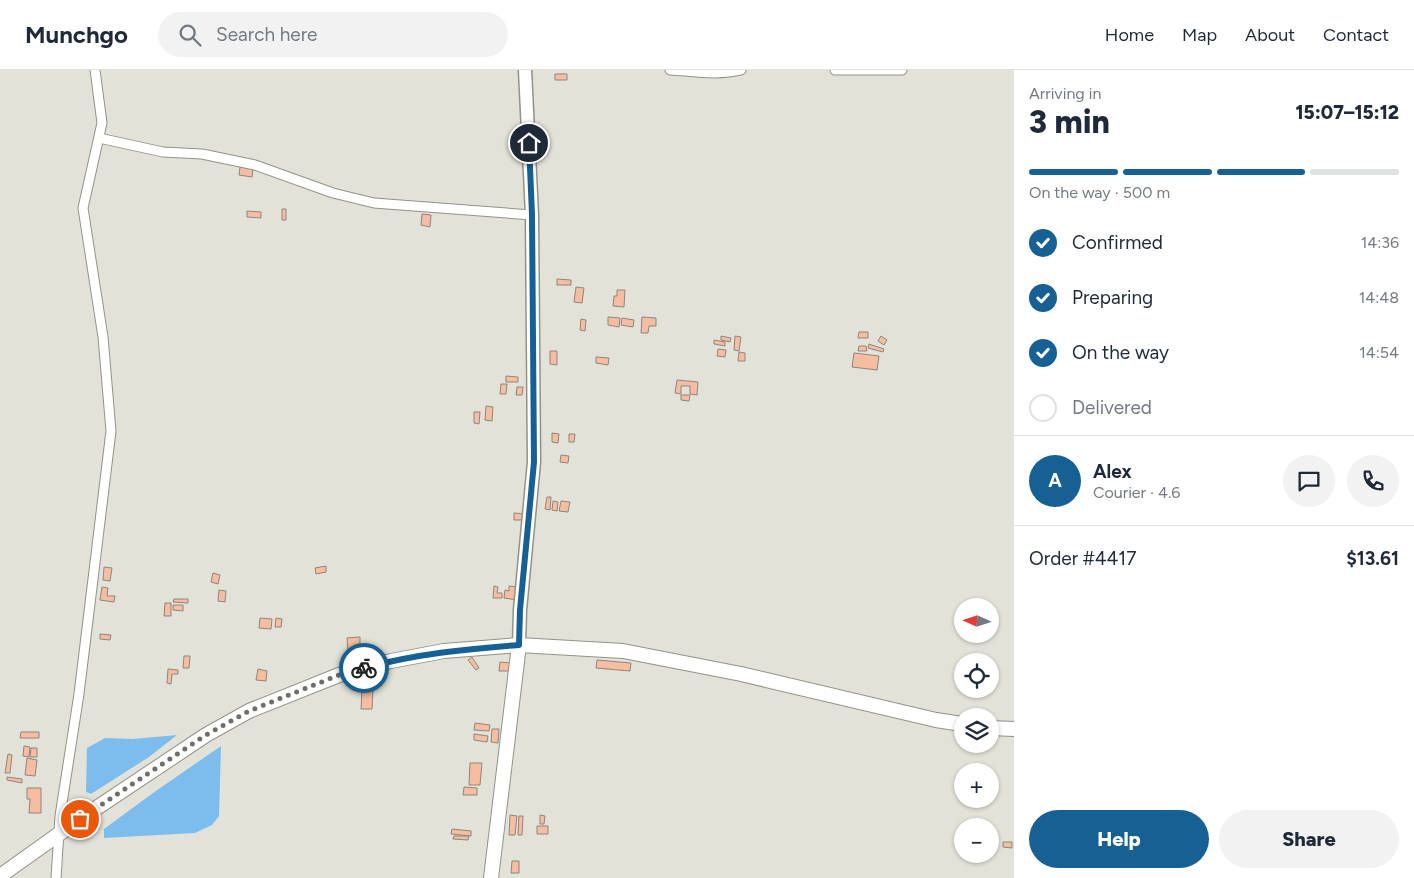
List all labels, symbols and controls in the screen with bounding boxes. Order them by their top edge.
search box [158,12,508,57]
text: Munchgo [25,20,128,49]
icon: search [176,21,204,49]
text: Search here [216,23,317,46]
text: Home [1105,24,1154,46]
text: Map [1182,24,1217,46]
text: About [1245,24,1295,46]
text: Contact [1323,24,1389,46]
text: Arriving in [1029,84,1101,103]
text: 15:07–15:12 [1295,101,1399,124]
text: 3 min [1029,103,1110,141]
pin [508,122,550,164]
icon: home [515,129,543,157]
text: On the way · 500 m [1029,183,1170,202]
icon: check [1029,229,1057,257]
text: Confirmed [1072,231,1163,254]
text: 14:36 [1361,233,1399,252]
icon: check [1029,284,1057,312]
text: Preparing [1072,286,1153,309]
text: 14:48 [1359,288,1399,307]
icon: check [1029,339,1057,367]
text: On the way [1072,341,1169,364]
text: 14:54 [1359,343,1399,362]
text: Delivered [1072,396,1152,419]
button: chat [1283,455,1335,507]
button: phone [1347,455,1399,507]
text: Alex [1093,460,1132,483]
text: A [1048,469,1062,492]
text: Courier · 4.6 [1093,483,1180,502]
text: Order #4417 [1029,547,1136,570]
text: $13.61 [1346,547,1399,570]
north arrow [954,598,999,642]
map controls [954,598,999,863]
courier [339,643,389,693]
button: locate [954,653,999,698]
icon: bike [350,654,378,682]
button: layers [954,708,999,753]
button: + [954,763,999,808]
pin [59,798,101,840]
icon: bag [66,805,94,833]
button: Help [1029,810,1209,868]
button: Share [1219,810,1399,868]
button: − [954,818,999,863]

